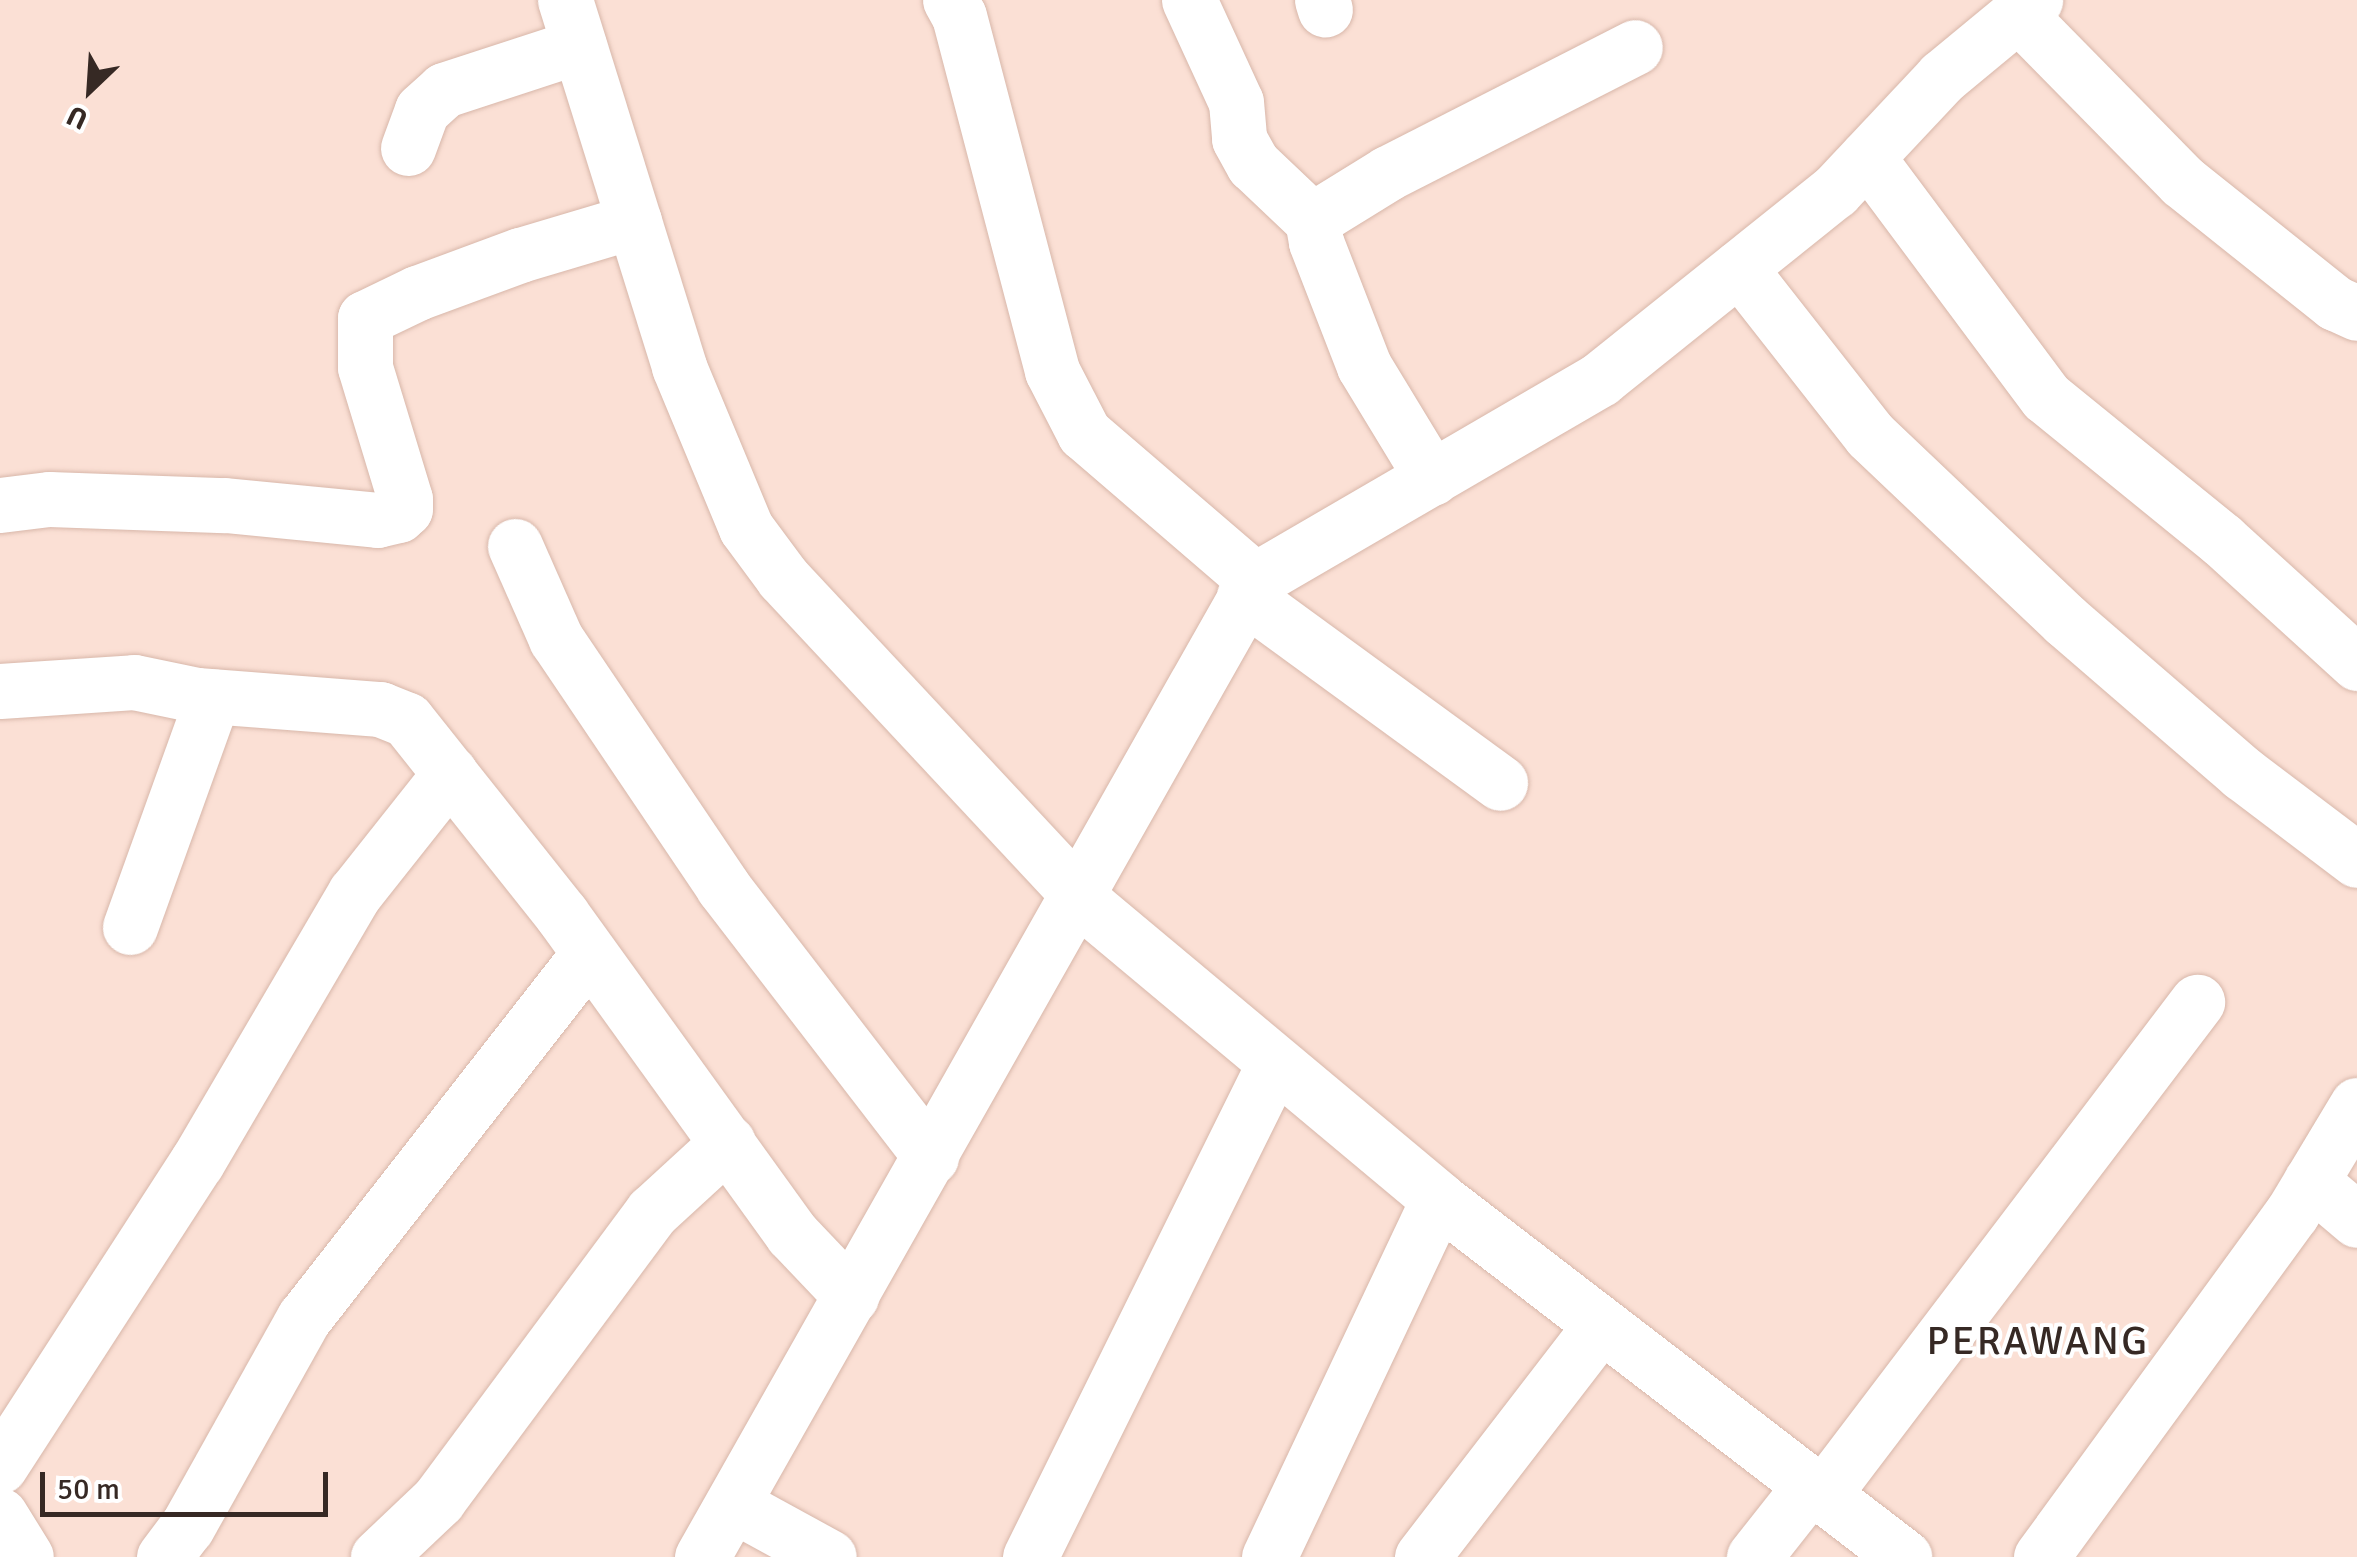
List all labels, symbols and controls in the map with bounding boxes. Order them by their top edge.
north arrow [40,40,140,140]
text: U [62,98,93,137]
district label: PERAWANG [1926,1317,2150,1365]
scale bar [45,1452,332,1514]
text: 50 m [57,1471,120,1508]

